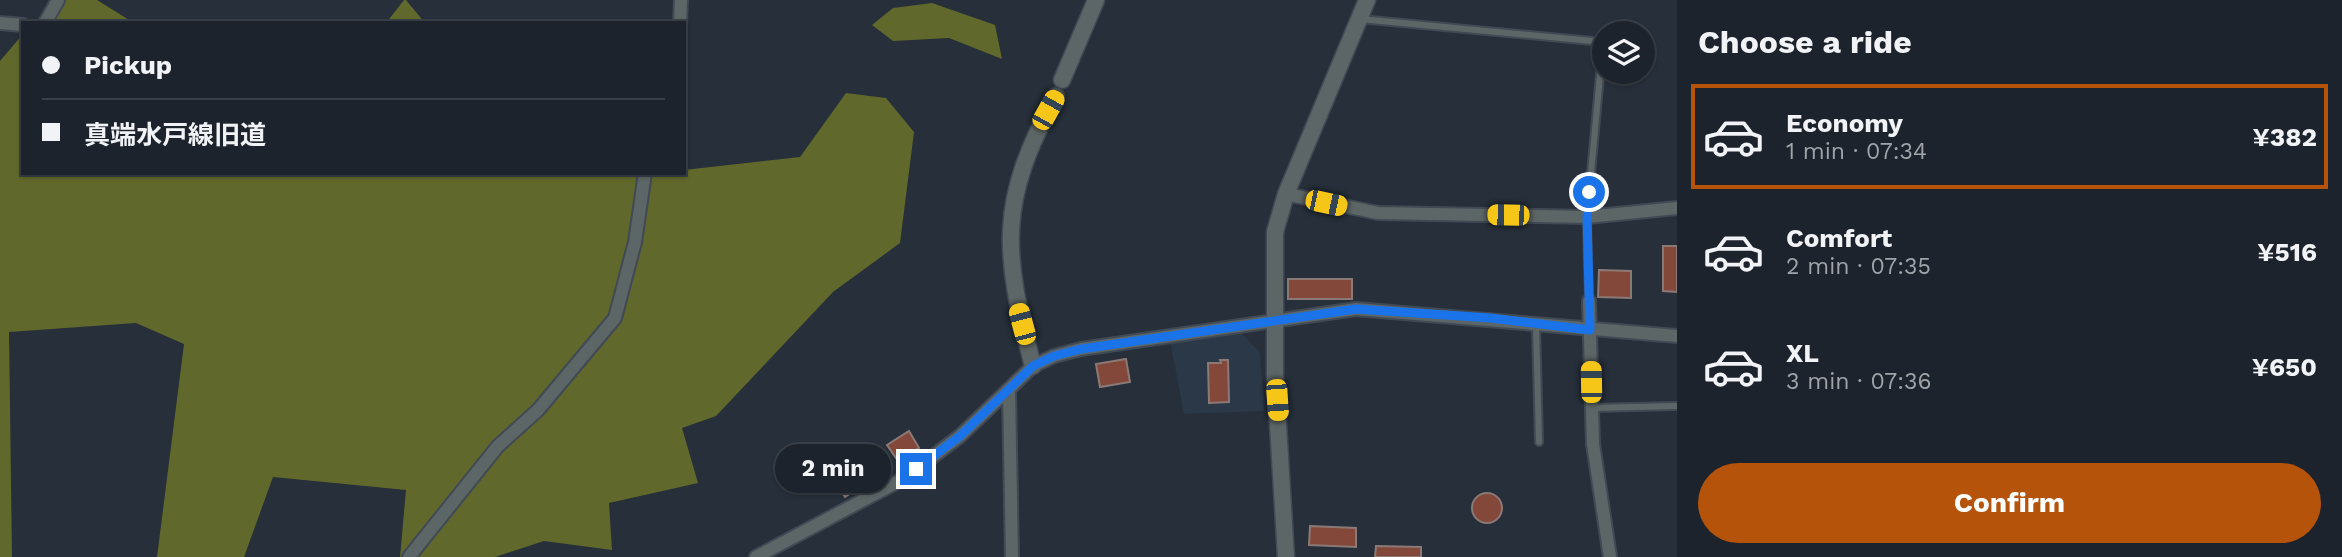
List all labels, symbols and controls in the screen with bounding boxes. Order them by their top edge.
map controls [1592,21,1655,84]
button: layers [1592,21,1655,84]
text: Choose a ride [1698,23,1912,61]
text: Pickup [84,50,172,80]
car [1029,87,1068,133]
icon: car [1702,105,1765,168]
text: Economy [1786,108,1903,138]
text: 真端水戸線旧道 [84,120,266,150]
text: ¥382 [2252,122,2317,152]
text: 1 min · 07:34 [1786,138,1927,165]
route start [1573,176,1605,208]
car [1304,188,1349,218]
car [1487,204,1530,226]
icon: car [1702,220,1765,283]
text: Comfort [1786,223,1892,253]
text: ¥516 [2257,237,2317,267]
text: 2 min · 07:35 [1786,253,1931,280]
car [1007,301,1038,347]
icon: car [1702,335,1765,398]
text: XL [1786,338,1819,368]
text: ¥650 [2252,352,2317,382]
car [1581,361,1602,403]
text: 3 min · 07:36 [1786,368,1931,395]
car [1266,378,1289,422]
callout: 2 min [776,444,892,494]
route end [900,453,932,485]
text: 2 min [802,455,864,482]
button: Confirm [1698,463,2321,543]

